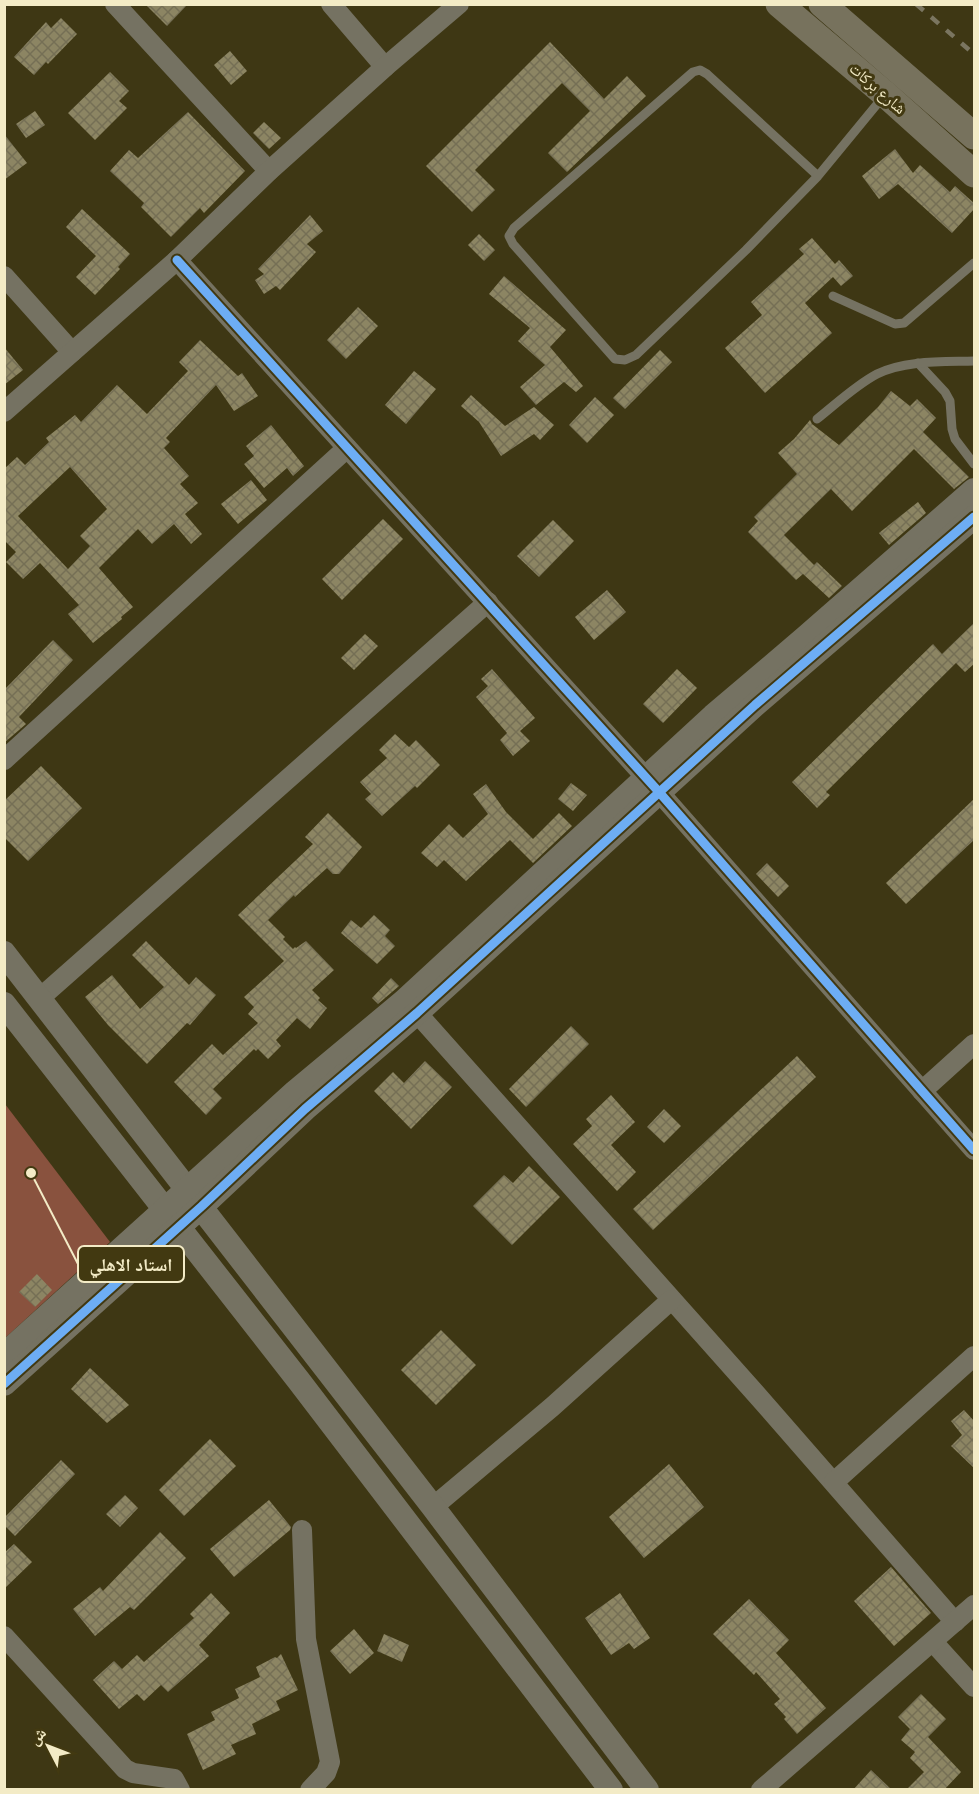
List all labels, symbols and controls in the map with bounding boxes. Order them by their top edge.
street label: شارع بركات [845,58,910,119]
callout: استاد الاهلي [78,1246,184,1282]
text: استاد الاهلي [90,1253,172,1279]
north arrow [18,1716,78,1776]
text: ش [24,1723,50,1749]

